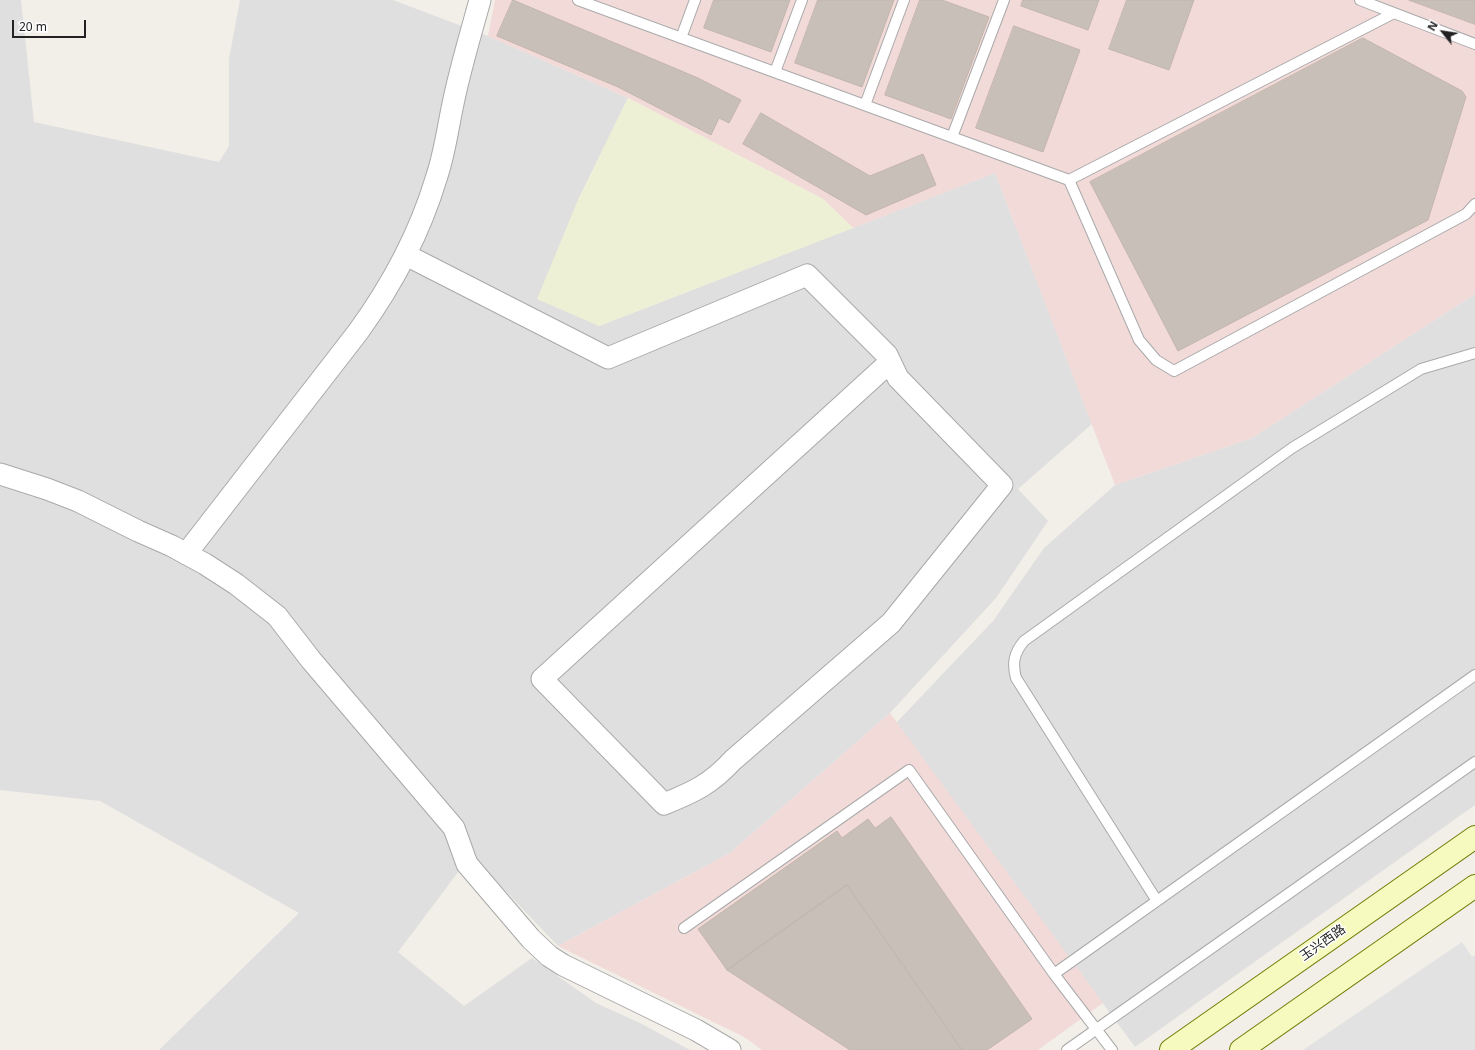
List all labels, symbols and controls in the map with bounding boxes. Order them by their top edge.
scale bar [14,12,88,38]
north arrow [1423,12,1463,52]
text: 20 m [19,18,47,35]
text: N [1423,18,1441,33]
street label: 玉兴西路 [1297,922,1349,964]

